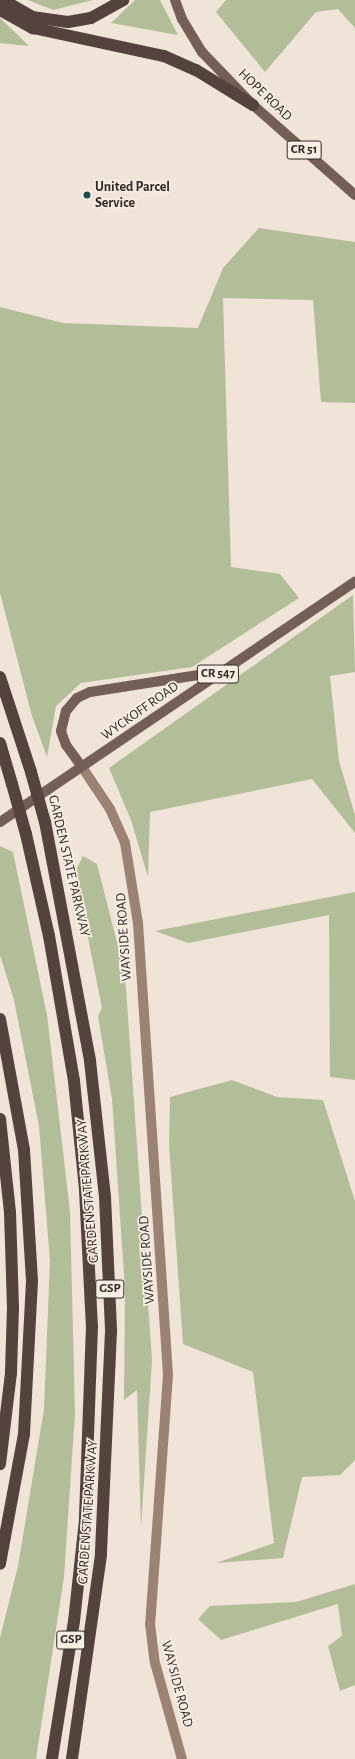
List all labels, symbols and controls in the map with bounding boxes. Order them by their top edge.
street label: HOPE ROAD [235,65,295,125]
road number: CR 51 [286,139,322,161]
place label: United Parcel Service [95,179,170,212]
marker: United Parcel Service [82,190,92,200]
road number: CR 547 [196,663,240,685]
street label: WYCKOFF ROAD [98,678,182,744]
street label: GARDEN STATE PARKWAY [45,794,93,938]
street label: WAYSIDE ROAD [113,892,135,982]
street label: GARDEN STATE PARKWAY [73,1118,103,1264]
street label: WAYSIDE ROAD [136,1215,158,1305]
road number: GSP [95,1278,125,1300]
street label: GARDEN STATE PARKWAY [75,1439,101,1585]
road number: GSP [56,1629,86,1651]
street label: WAYSIDE ROAD [157,1639,197,1729]

